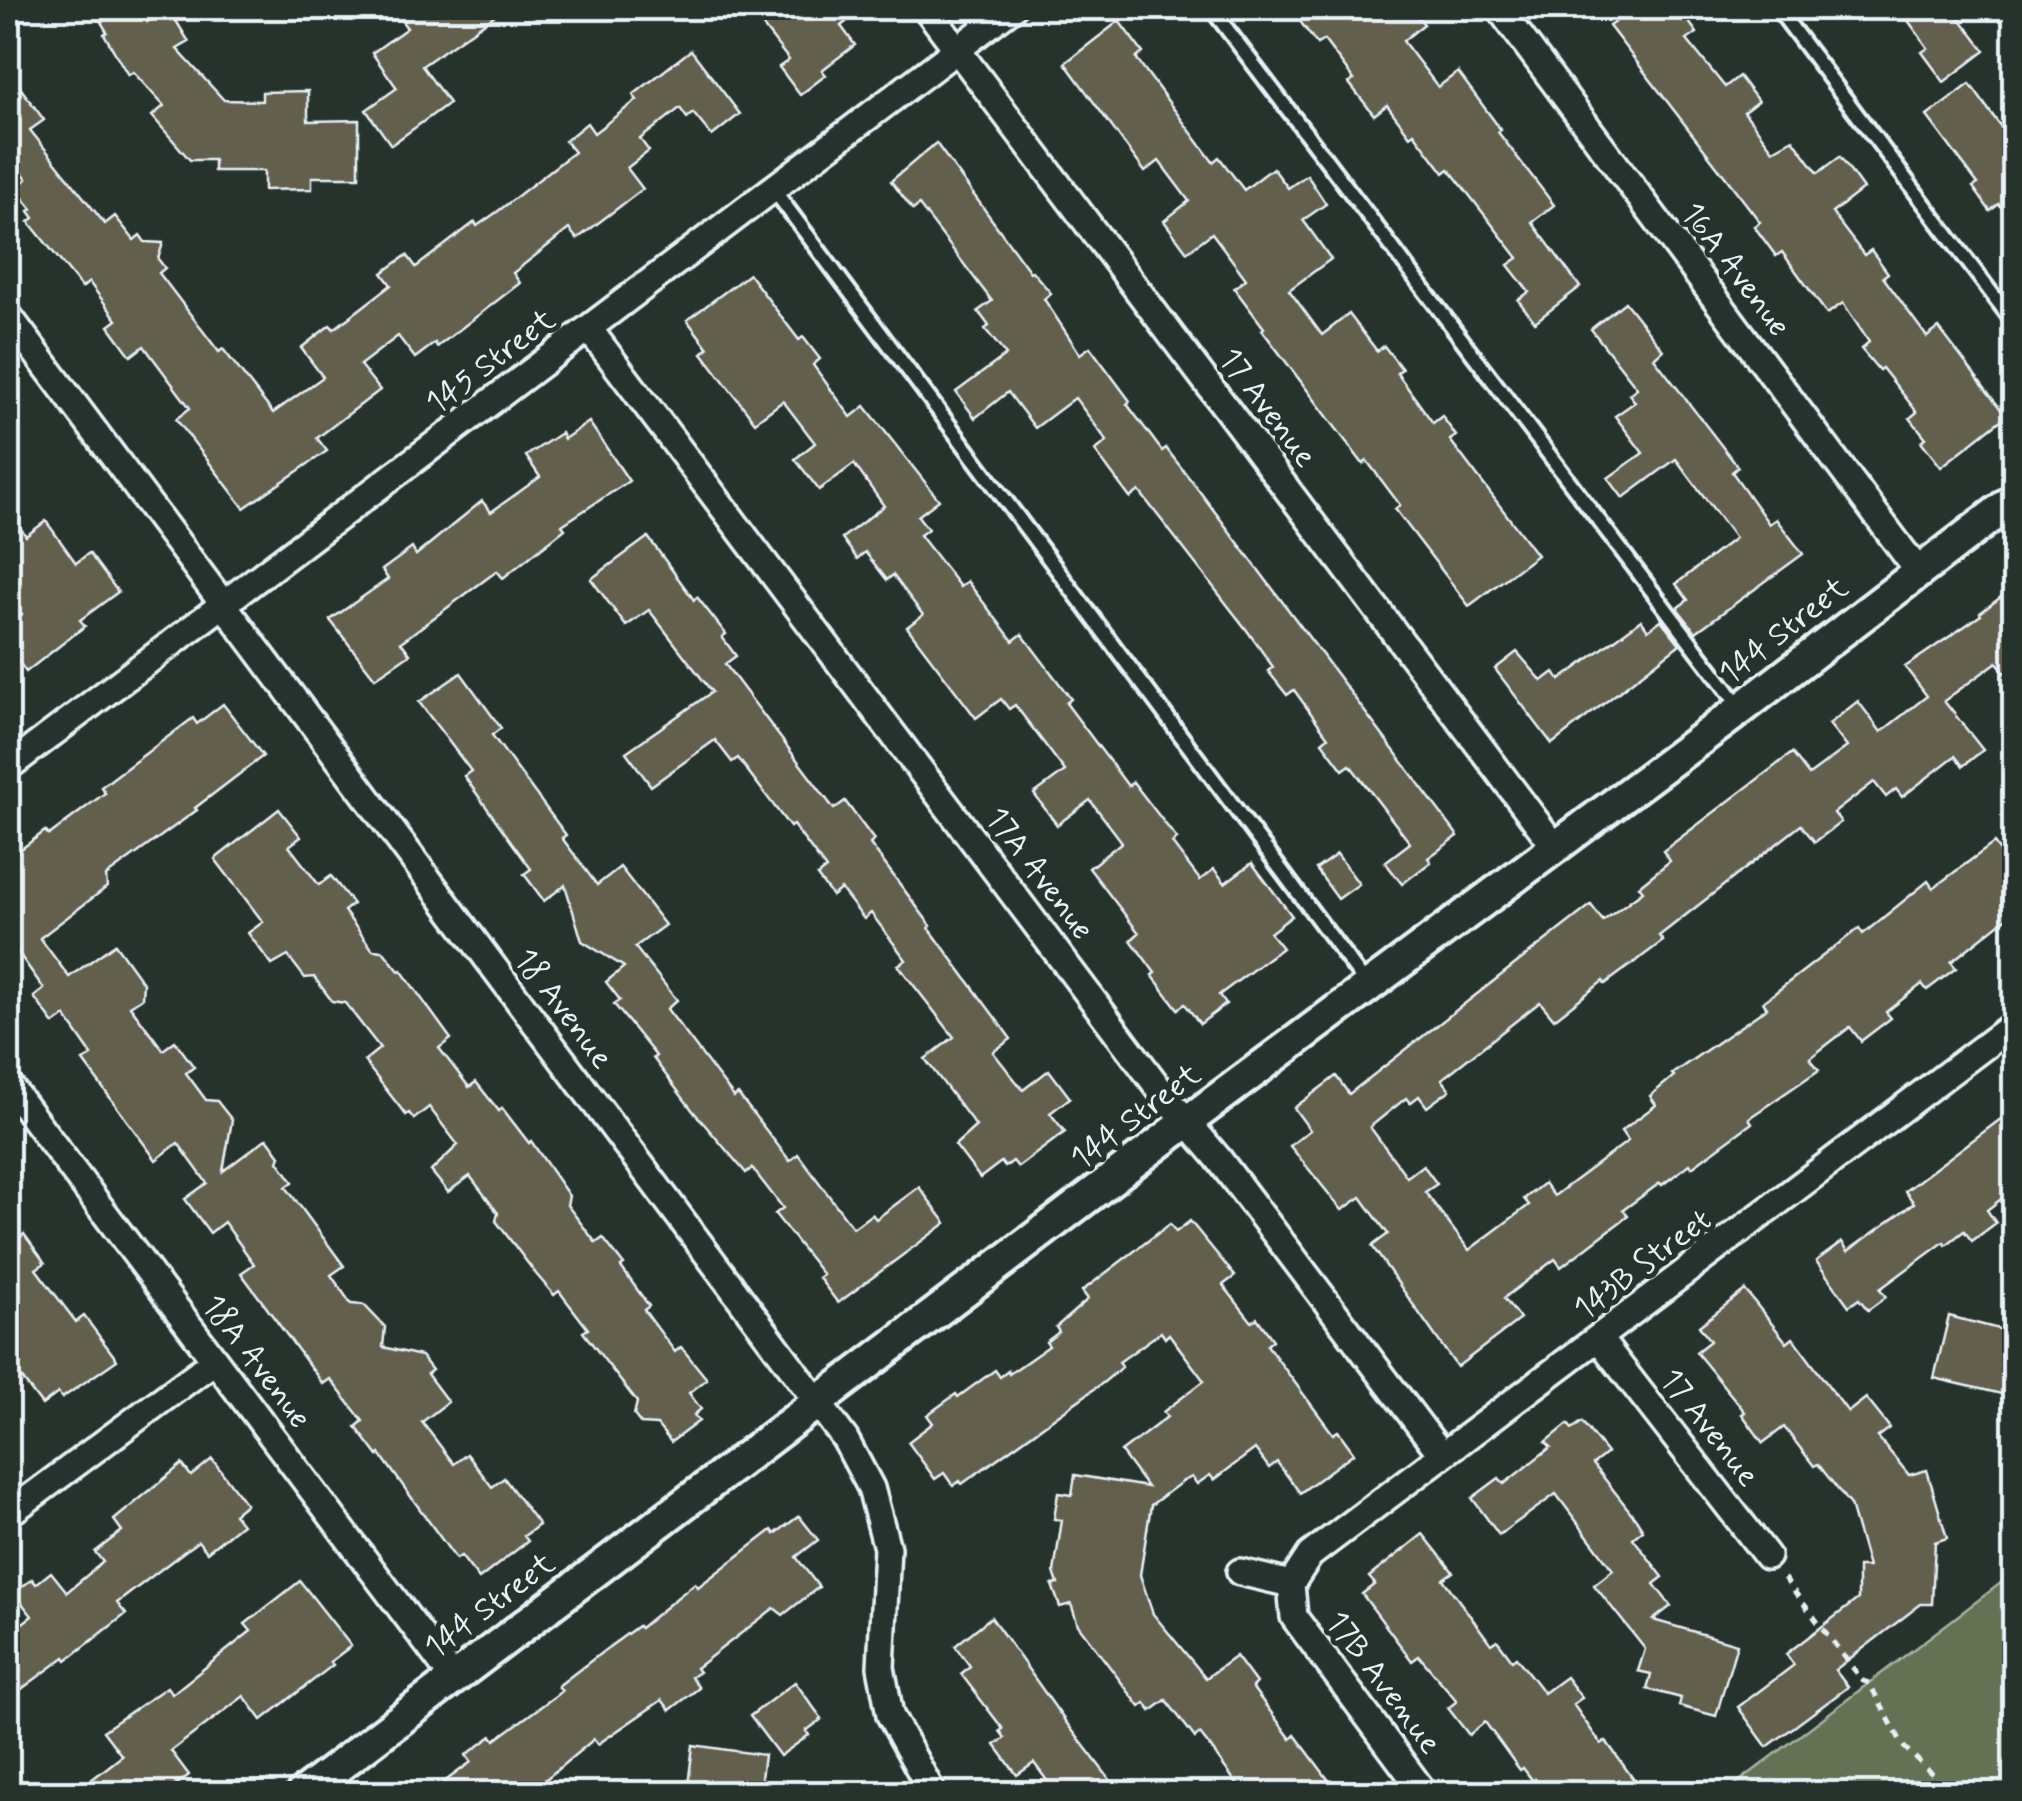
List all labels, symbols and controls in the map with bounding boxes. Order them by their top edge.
street label: 16A Avenue [1671,194,1799,346]
street label: 145 Street [418,299,564,424]
street label: 17 Avenue [1208,340,1326,476]
street label: 144 Street [1711,567,1857,695]
street label: 17A Avenue [975,799,1103,949]
street label: 18 Avenue [504,940,622,1078]
street label: 144 Street [1062,1054,1210,1180]
street label: 143B Street [1566,1200,1720,1330]
street label: 18A Avenue [192,1286,320,1438]
street label: 17 Avenue [1650,1360,1768,1496]
street label: 144 Street [416,1543,564,1669]
street label: 17B Avenue [1315,1603,1451,1763]

